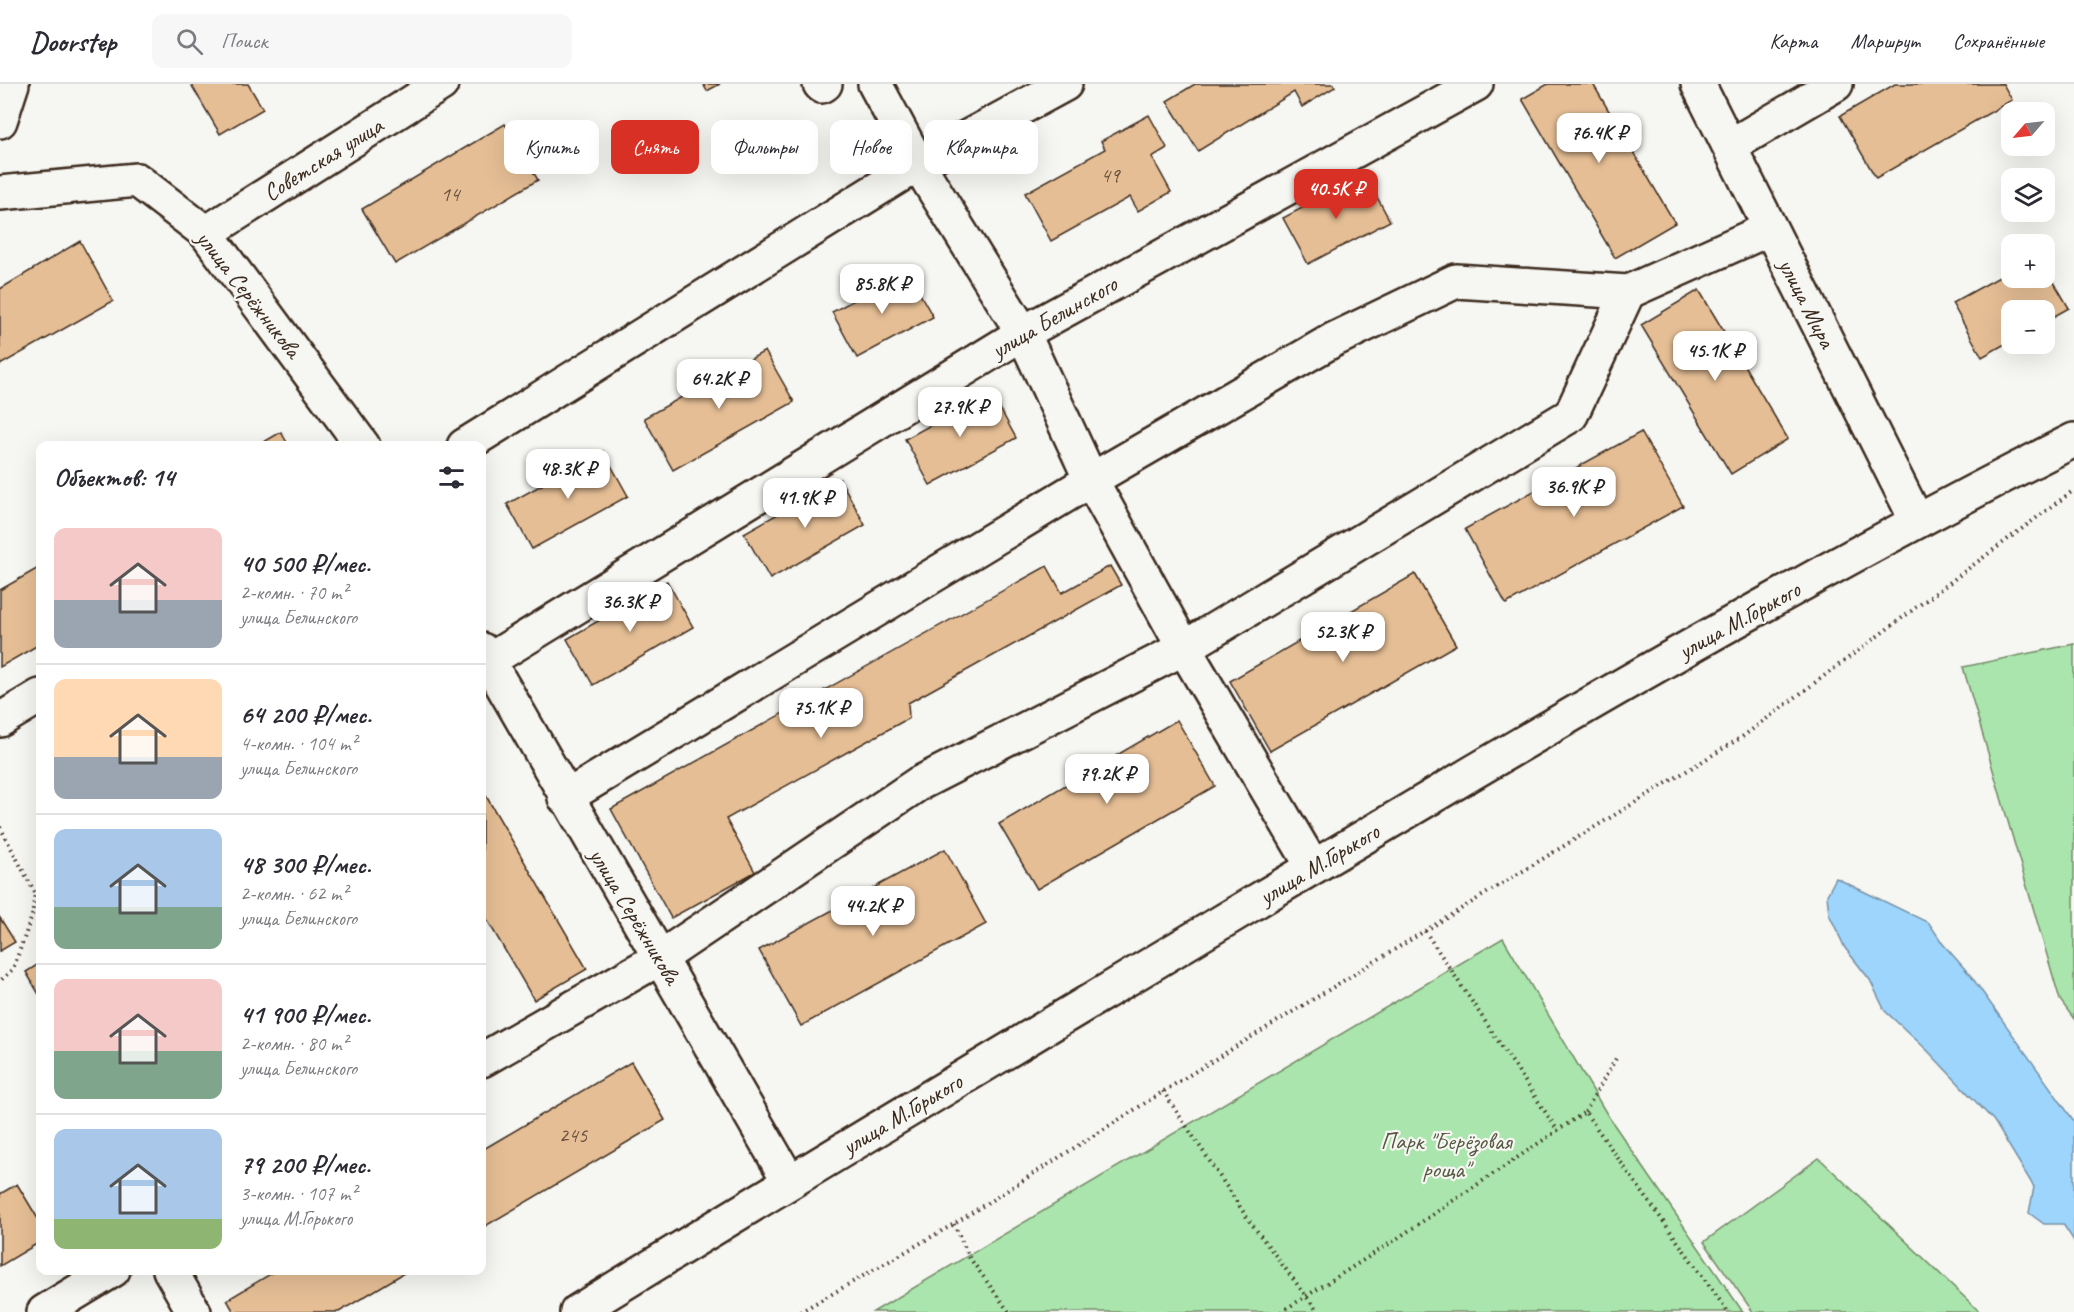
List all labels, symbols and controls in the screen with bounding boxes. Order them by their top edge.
search box [152,14,572,68]
text: Doorstep [30,24,116,59]
icon: search [173,25,206,58]
text: Поиск [221,27,268,55]
text: Карта [1769,28,1818,54]
text: Маршрут [1851,28,1920,54]
text: Сохранённые [1953,28,2044,54]
north arrow [2001,102,2055,156]
map controls [2001,102,2055,354]
street label: Советская улица [258,110,390,208]
pin: 76.4K ₽ [1544,113,1654,164]
chip: Купить [504,120,599,174]
chip: Снять [611,120,699,174]
chip: Фильтры [711,120,818,174]
chip: Новое [830,120,912,174]
chip: Квартира [924,120,1038,174]
text: 76.4K ₽ [1571,120,1627,145]
house number: 49 [1101,162,1121,188]
button: layers [2001,168,2055,222]
pin: 40.5K ₽ [1281,169,1391,220]
text: 40.5K ₽ [1308,176,1364,201]
house number: 14 [441,181,462,207]
street label: улица Серёжникова [189,223,310,366]
button: + [2001,234,2055,288]
street label: улица Мира [1771,251,1843,354]
pin: 85.8K ₽ [827,264,937,315]
street label: улица Белинского [984,268,1124,366]
text: 85.8K ₽ [854,271,910,296]
button: − [2001,300,2055,354]
pin: 45.1K ₽ [1660,331,1770,382]
text: 45.1K ₽ [1687,338,1743,363]
pin: 64.2K ₽ [664,359,774,410]
text: 64.2K ₽ [691,366,747,391]
pin: 27.9K ₽ [905,387,1015,438]
text: 27.9K ₽ [932,394,988,419]
pin: 48.3K ₽ [513,449,623,500]
text: 48.3K ₽ [540,456,596,481]
text: Объектов: 14 [54,461,174,494]
icon: filters [435,461,468,494]
pin: 36.9K ₽ [1519,467,1629,518]
text: 36.9K ₽ [1546,474,1602,499]
pin: 41.9K ₽ [750,478,860,529]
text: 41.9K ₽ [777,485,833,510]
text: 40 500 ₽/мес. [240,547,371,580]
icon: home [102,552,174,624]
street label: улица М.Горького [1671,573,1807,667]
text: 2-комн. · 70 m² [240,580,348,605]
pin: 36.3K ₽ [575,582,685,633]
text: 36.3K ₽ [602,589,658,614]
text: улица Белинского [240,605,357,630]
pin: 52.3K ₽ [1288,612,1398,663]
text: 52.3K ₽ [1315,619,1371,644]
pin: 75.1K ₽ [766,688,876,739]
text: 75.1K ₽ [793,695,849,720]
text: 64 200 ₽/мес. [240,698,371,731]
icon: home [102,703,174,775]
text: 4-комн. · 104 m² [240,731,357,756]
pin: 79.2K ₽ [1052,754,1162,805]
text: улица Белинского [240,756,357,781]
text: 79.2K ₽ [1079,761,1135,786]
street label: улица М.Горького [1252,816,1386,913]
street label: улица Серёжникова [581,841,689,992]
text: 48 300 ₽/мес. [240,848,371,881]
icon: home [102,853,174,925]
text: 2-комн. · 62 m² [240,881,348,906]
pin: 44.2K ₽ [818,886,928,937]
text: 44.2K ₽ [845,893,901,918]
text: улица Белинского [240,906,357,931]
text: 41 900 ₽/мес. [240,998,371,1031]
icon: home [102,1003,174,1075]
text: 2-комн. · 80 m² [240,1031,348,1056]
text: улица Белинского [240,1056,357,1081]
street label: улица М.Горького [835,1066,969,1163]
house number: 245 [559,1122,589,1148]
park label: Парк "Берёзовая роща" [1381,1126,1513,1184]
text: 79 200 ₽/мес. [240,1148,371,1181]
icon: home [102,1153,174,1225]
text: 3-комн. · 107 m² [240,1181,357,1206]
text: улица М.Горького [240,1206,352,1231]

